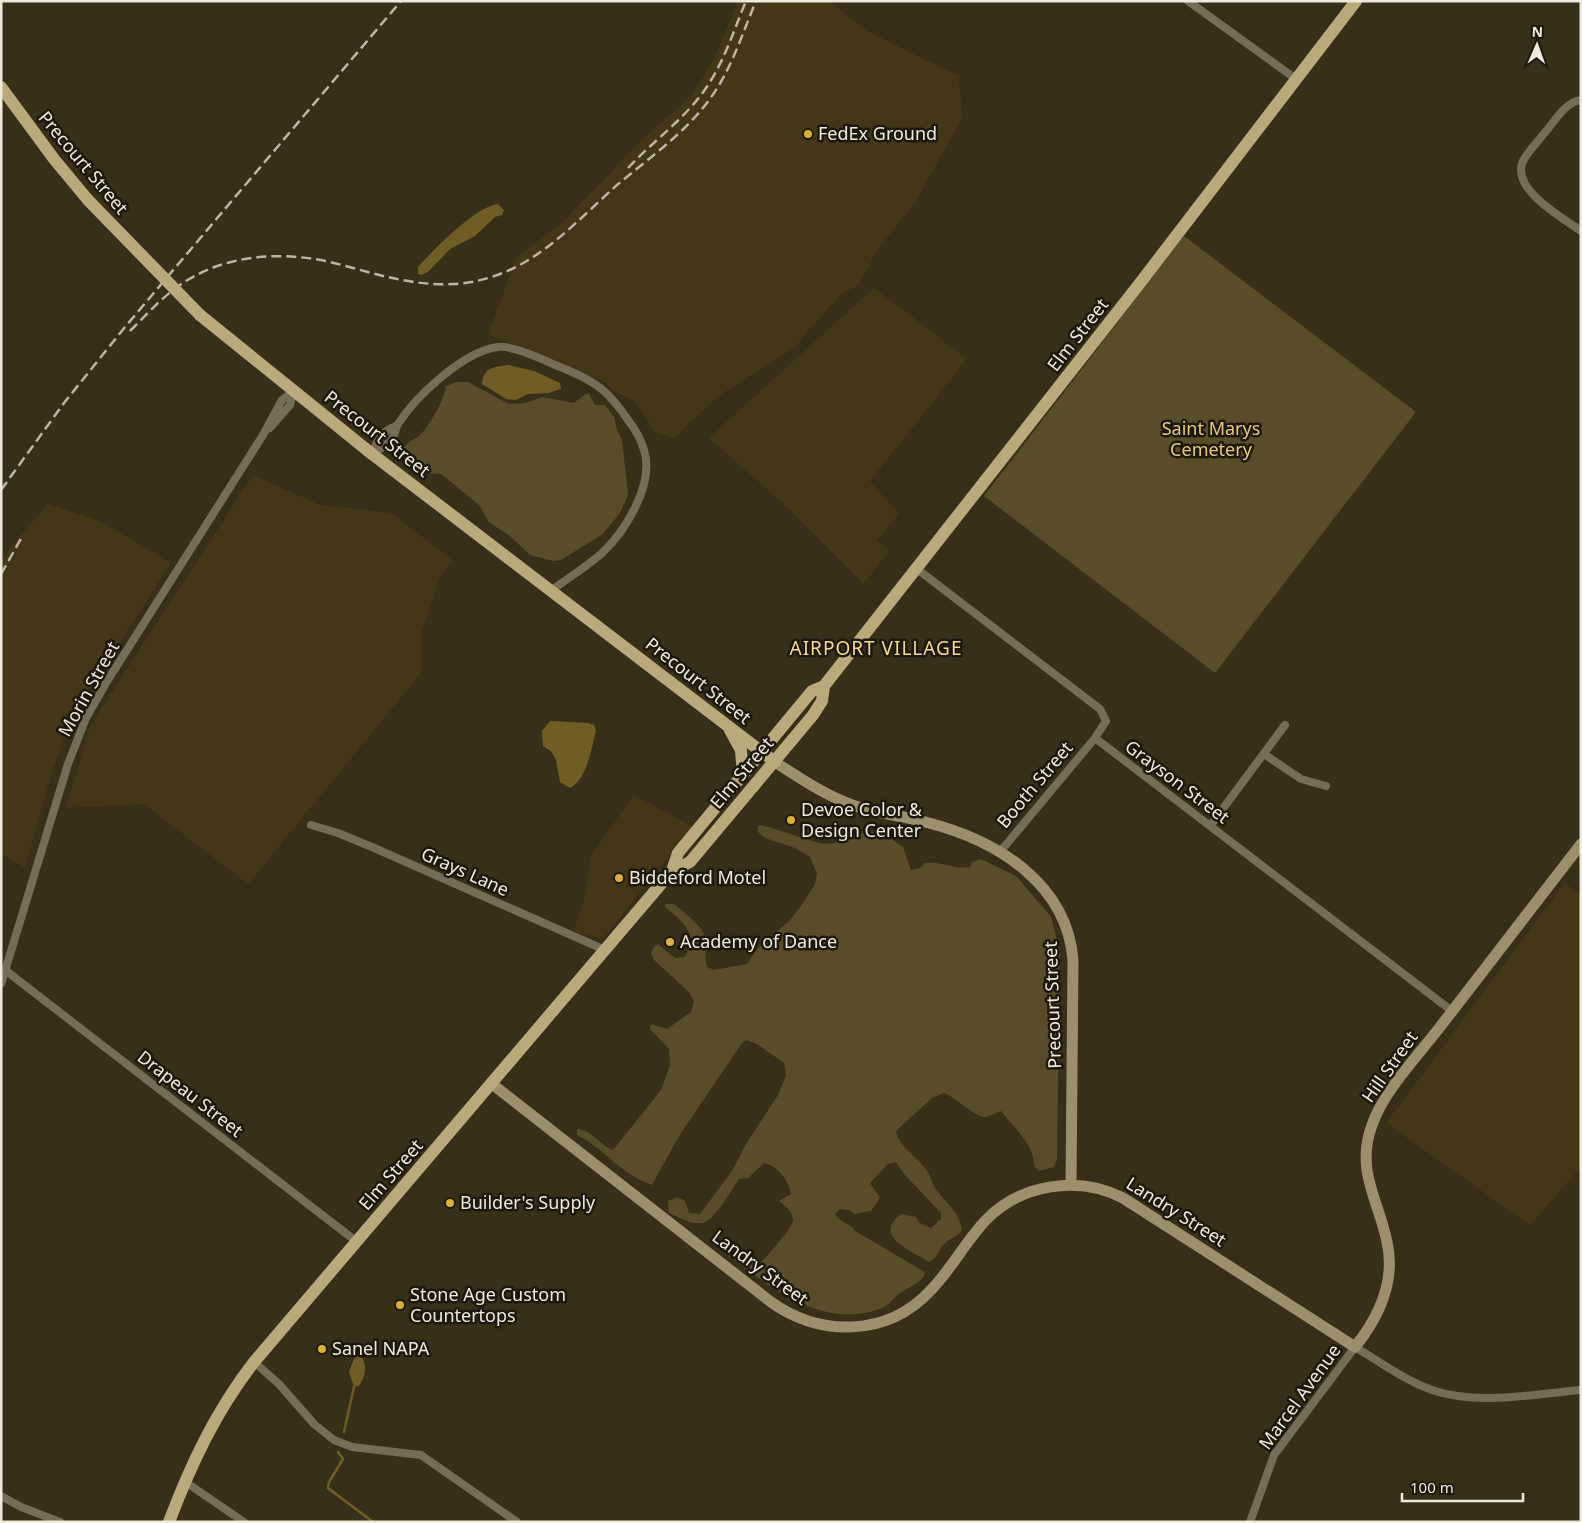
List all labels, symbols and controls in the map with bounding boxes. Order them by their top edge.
north arrow [1512,20,1562,70]
text: N [1531,22,1543,41]
street label: Precourt Street [34,106,134,219]
place label: FedEx Ground [818,121,937,145]
marker: FedEx Ground [802,128,814,140]
street label: Elm Street [1041,293,1114,376]
street label: Precourt Street [320,384,436,482]
park label: Saint Marys Cemetery [1162,416,1260,461]
street label: Precourt Street [641,631,757,729]
district label: AIRPORT VILLAGE [790,635,962,661]
street label: Morin Street [52,636,124,740]
street label: Elm Street [704,731,779,813]
street label: Grayson Street [1120,734,1235,829]
street label: Booth Street [991,736,1078,833]
place label: Devoe Color & Design Center [801,797,923,842]
marker: Devoe Color & Design Center [785,814,797,826]
street label: Grays Lane [418,841,513,901]
place label: Biddeford Motel [629,865,766,889]
marker: Biddeford Motel [613,872,625,884]
place label: Academy of Dance [680,929,837,953]
marker: Academy of Dance [664,936,676,948]
street label: Precourt Street [1038,940,1066,1069]
street label: Hill Street [1356,1025,1423,1107]
street label: Drapeau Street [133,1044,249,1142]
street label: Elm Street [353,1133,428,1215]
street label: Landry Street [1122,1171,1231,1252]
place label: Builder's Supply [460,1190,596,1214]
marker: Builder's Supply [444,1197,456,1209]
street label: Landry Street [708,1224,814,1310]
place label: Stone Age Custom Countertops [410,1282,566,1327]
marker: Stone Age Custom Countertops [394,1299,406,1311]
place label: Sanel NAPA [332,1336,430,1360]
street label: Marcel Avenue [1253,1339,1346,1454]
marker: Sanel NAPA [316,1343,328,1355]
scale bar [1402,1470,1523,1502]
text: 100 m [1410,1477,1454,1497]

